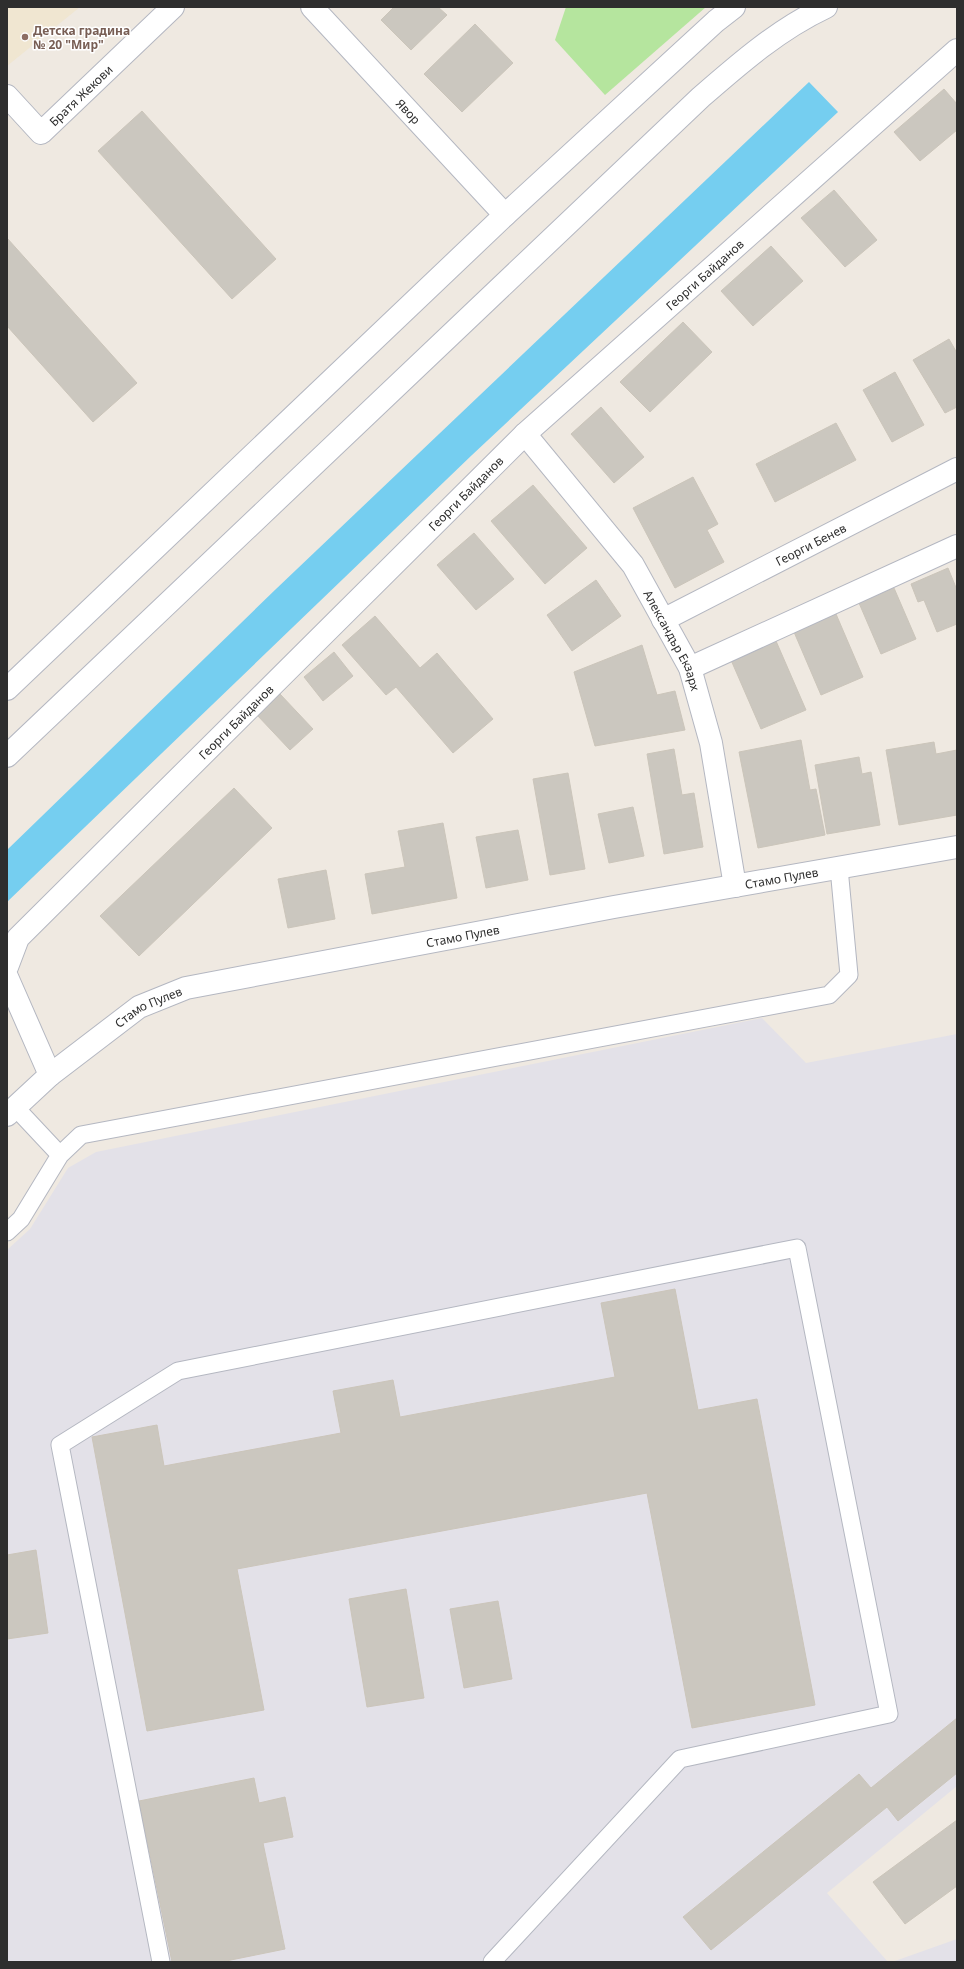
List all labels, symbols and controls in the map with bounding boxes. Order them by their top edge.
place label: Детска градина № 20 "Мир" [33,22,130,53]
marker: Детска градина № 20 "Мир" [20,32,30,42]
street label: Братя Жекови [45,61,116,130]
street label: Явор [393,95,425,127]
street label: Георги Байданов [662,235,747,314]
street label: Георги Байданов [424,452,507,534]
street label: Георги Бенев [772,519,849,569]
street label: Александър Екзарх [640,587,705,693]
street label: Георги Байданов [194,680,277,763]
street label: Стамо Пулев [743,863,820,892]
street label: Стамо Пулев [425,920,501,951]
street label: Стамо Пулев [111,982,184,1031]

